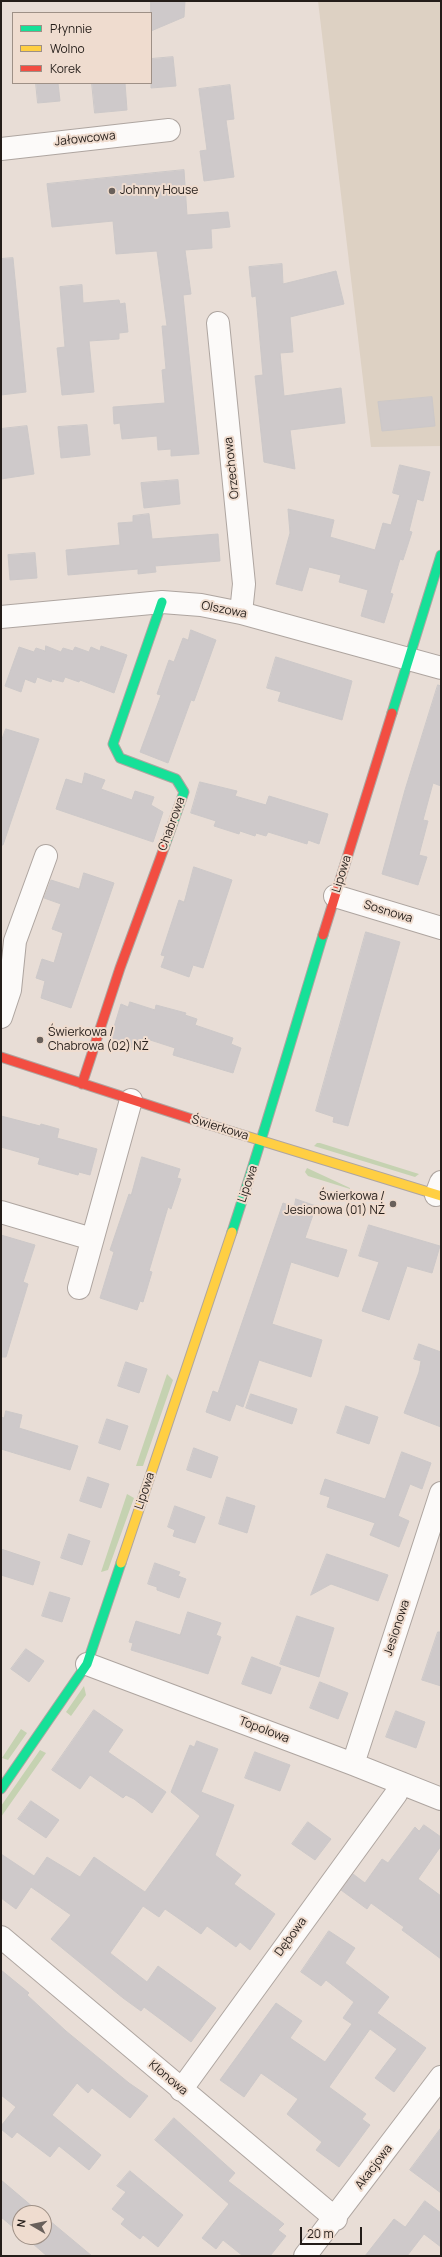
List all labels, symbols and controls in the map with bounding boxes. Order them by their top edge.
legend [12,12,152,84]
text: Płynnie [50,20,92,37]
text: Wolno [50,40,85,57]
text: Korek [50,60,81,77]
street label: Jałowcowa [54,129,116,149]
place label: Johnny House [120,184,198,198]
marker: Johnny House [107,186,117,196]
street label: Orzechowa [222,436,242,500]
street label: Olszowa [200,599,248,621]
street label: Chabrowa [156,795,188,853]
street label: Lipowa [330,854,354,894]
street label: Sosnowa [362,898,414,926]
place label: Świerkowa / Chabrowa (02) NŻ [48,1026,149,1054]
marker: Świerkowa / Chabrowa (02) NŻ [35,1035,45,1045]
street label: Świerkowa [190,1112,250,1144]
street label: Lipowa [235,1163,261,1205]
place label: Świerkowa / Jesionowa (01) NŻ [284,1190,385,1218]
marker: Świerkowa / Jesionowa (01) NŻ [388,1199,398,1209]
street label: Lipowa [132,1470,158,1512]
street label: Jesionowa [381,1598,413,1658]
street label: Topolowa [237,1714,291,1746]
street label: Dębowa [272,1915,310,1959]
street label: Klonowa [146,2058,190,2098]
street label: Akacjowa [353,2142,395,2192]
north arrow [12,2205,52,2245]
text: N [13,2218,29,2228]
scale bar [302,2219,364,2245]
text: 20 m [307,2225,334,2242]

